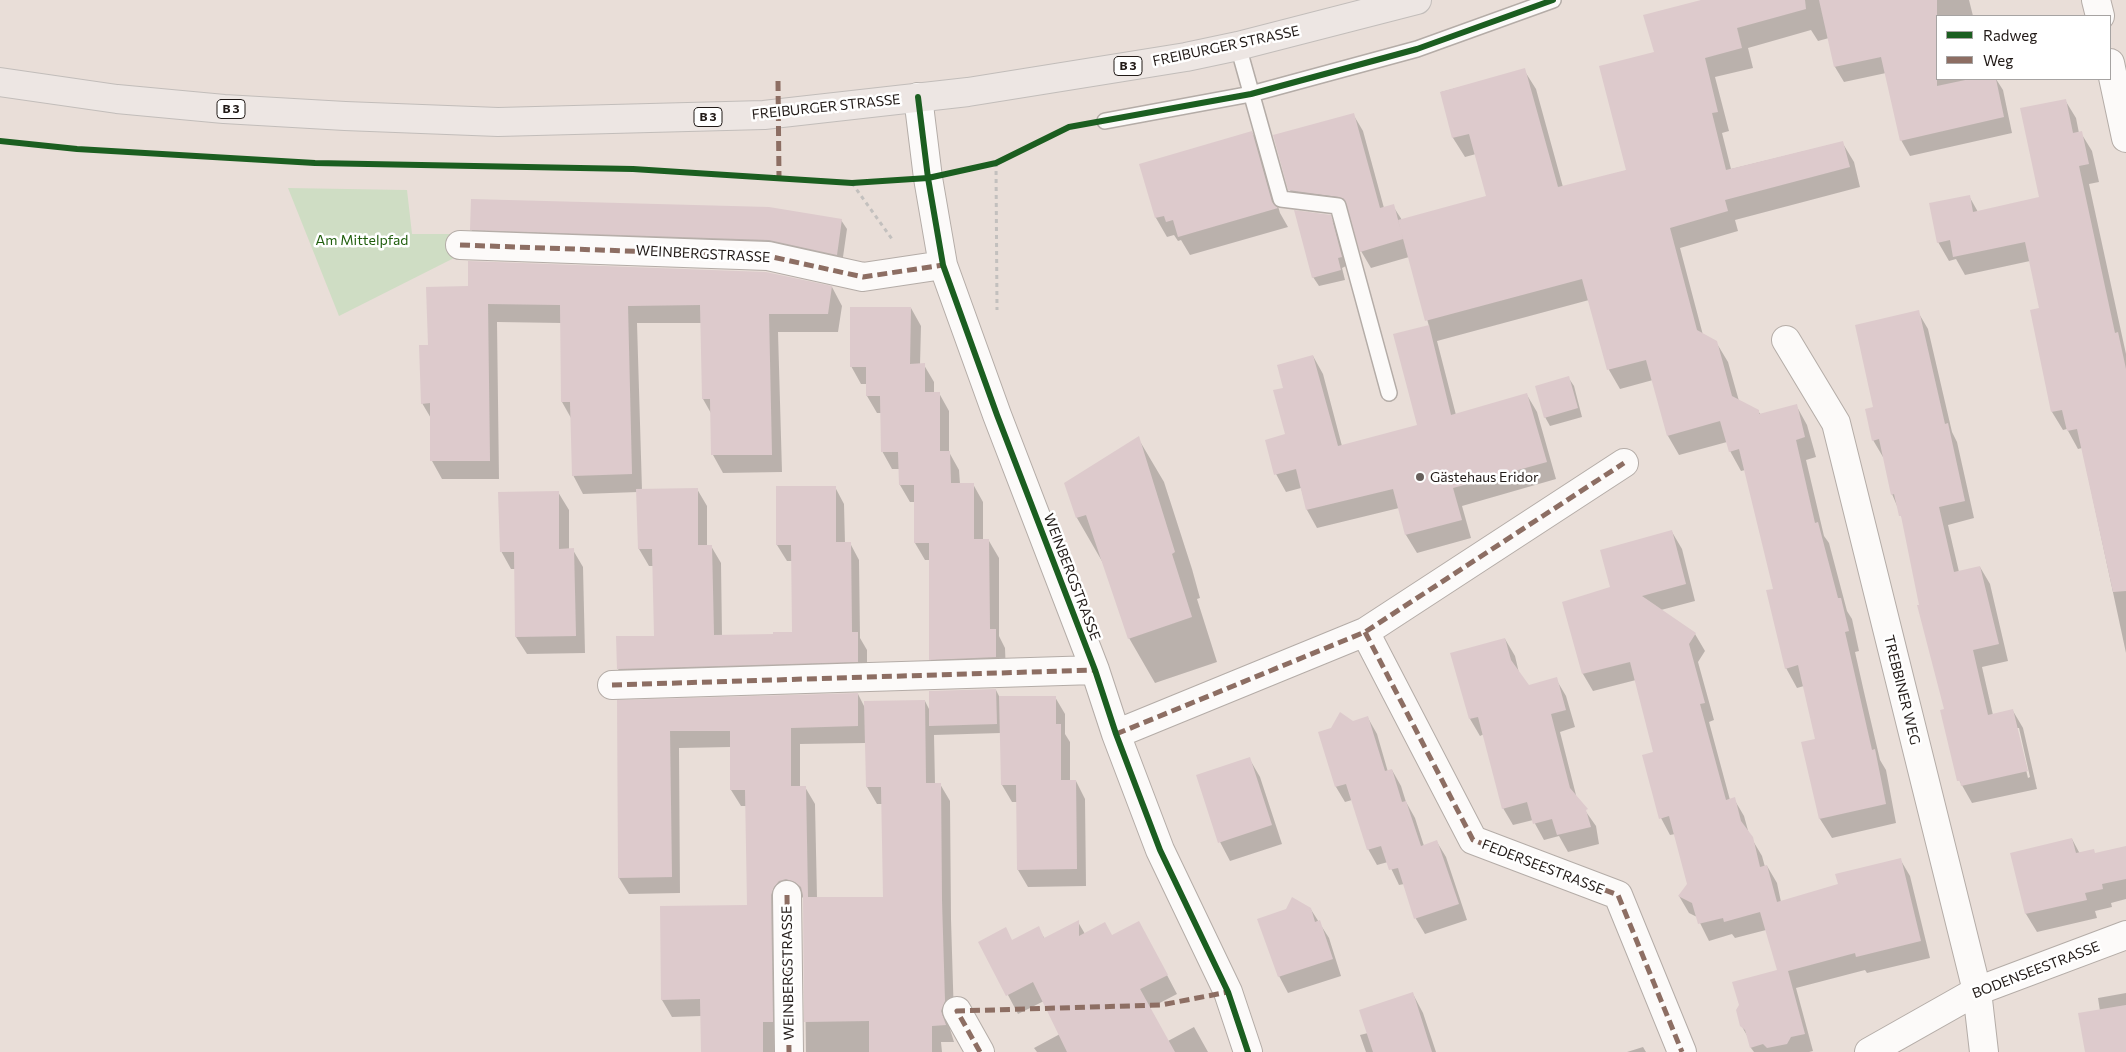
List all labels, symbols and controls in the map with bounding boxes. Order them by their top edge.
legend [1936,15,2111,80]
street label: FREIBURGER STRASSE [1151,22,1301,70]
text: Radweg [1983,26,2037,44]
text: Weg [1983,51,2013,69]
road number: B 3 [1114,56,1142,76]
street label: FREIBURGER STRASSE [751,91,901,123]
road number: B 3 [217,100,245,118]
road number: B 3 [694,108,722,126]
park label: Am Mittelpfad [316,232,408,248]
street label: WEINBERGSTRASSE [635,242,771,266]
place label: Gästehaus Eridor [1430,469,1539,485]
marker: Gästehaus Eridor [1414,471,1426,483]
street label: WEINBERGSTRASSE [1040,511,1104,643]
street label: TREBBINER WEG [1880,633,1924,747]
street label: FEDERSEESTRASSE [1479,836,1607,898]
street label: WEINBERGSTRASSE [778,906,798,1040]
street label: BODENSEESTRASSE [1970,938,2102,1002]

